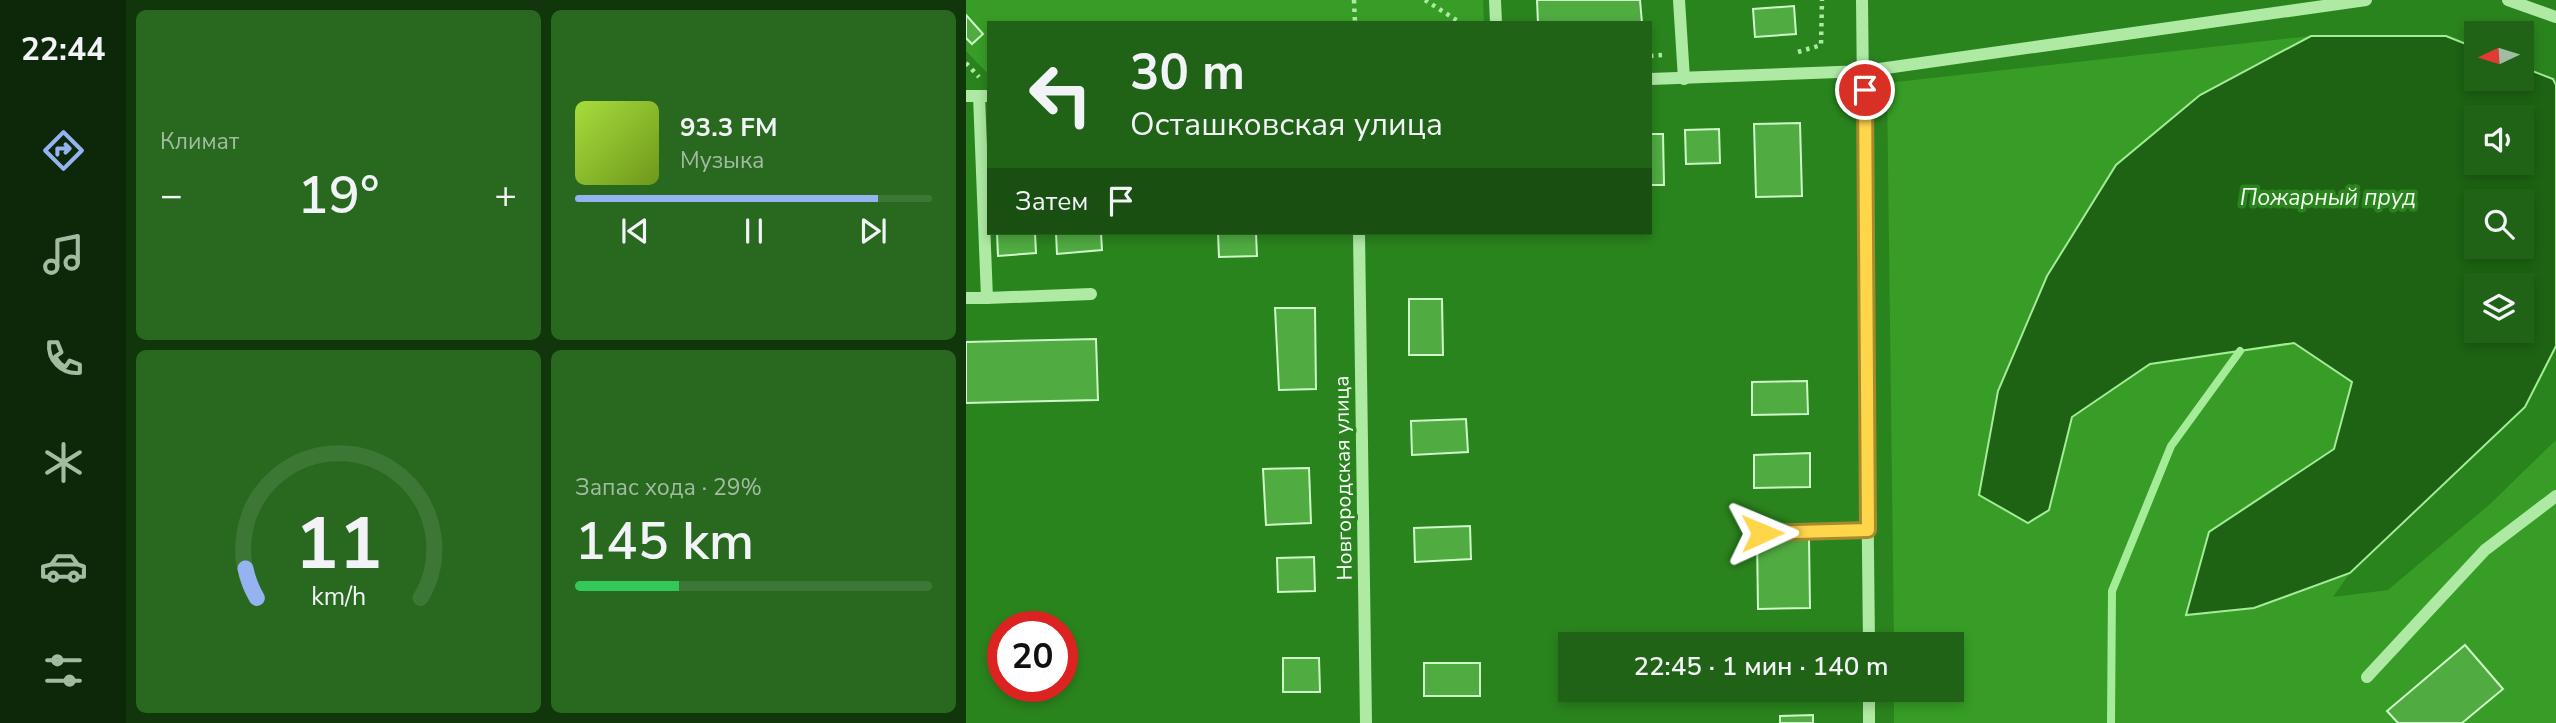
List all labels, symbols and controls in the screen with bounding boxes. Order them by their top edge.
north arrow [2464,21,2534,91]
map controls [2464,21,2534,343]
text: 22:44 [21,28,105,71]
text: 30 m [1130,39,1245,106]
icon: left [1015,49,1106,140]
pin [1835,60,1895,120]
icon: arrive [1846,71,1884,109]
text: Осташковская улица [1130,103,1443,146]
button: sound [2464,105,2534,175]
text: 93.3 FM [680,110,777,145]
icon: directions [39,126,88,175]
text: Климат [160,126,239,157]
text: Музыка [680,145,764,176]
text: 19° [298,160,379,231]
text: − [160,170,183,221]
text: + [494,170,517,221]
icon: arrive [1102,182,1140,220]
water label: Пожарный пруд [2240,182,2416,213]
text: Затем [1015,184,1088,219]
button: search [2464,189,2534,259]
icon: previous [616,212,654,250]
icon: pause [735,212,773,250]
icon: next [854,212,892,250]
icon: music [39,230,88,279]
button: layers [2464,273,2534,343]
icon: phone [39,334,88,383]
street label: Новгородская улица [1327,375,1359,581]
icon: climate [39,438,88,487]
text: Запас хода · 29% [575,472,762,503]
text: 11 [295,494,382,594]
position arrow [1725,496,1799,570]
text: 145 km [575,506,754,577]
icon: car [39,542,88,591]
text: km/h [311,579,366,613]
speed limit sign: 20 [987,611,1078,702]
icon: filters [39,646,88,695]
text: 22:45 · 1 мин · 140 m [1633,649,1889,684]

